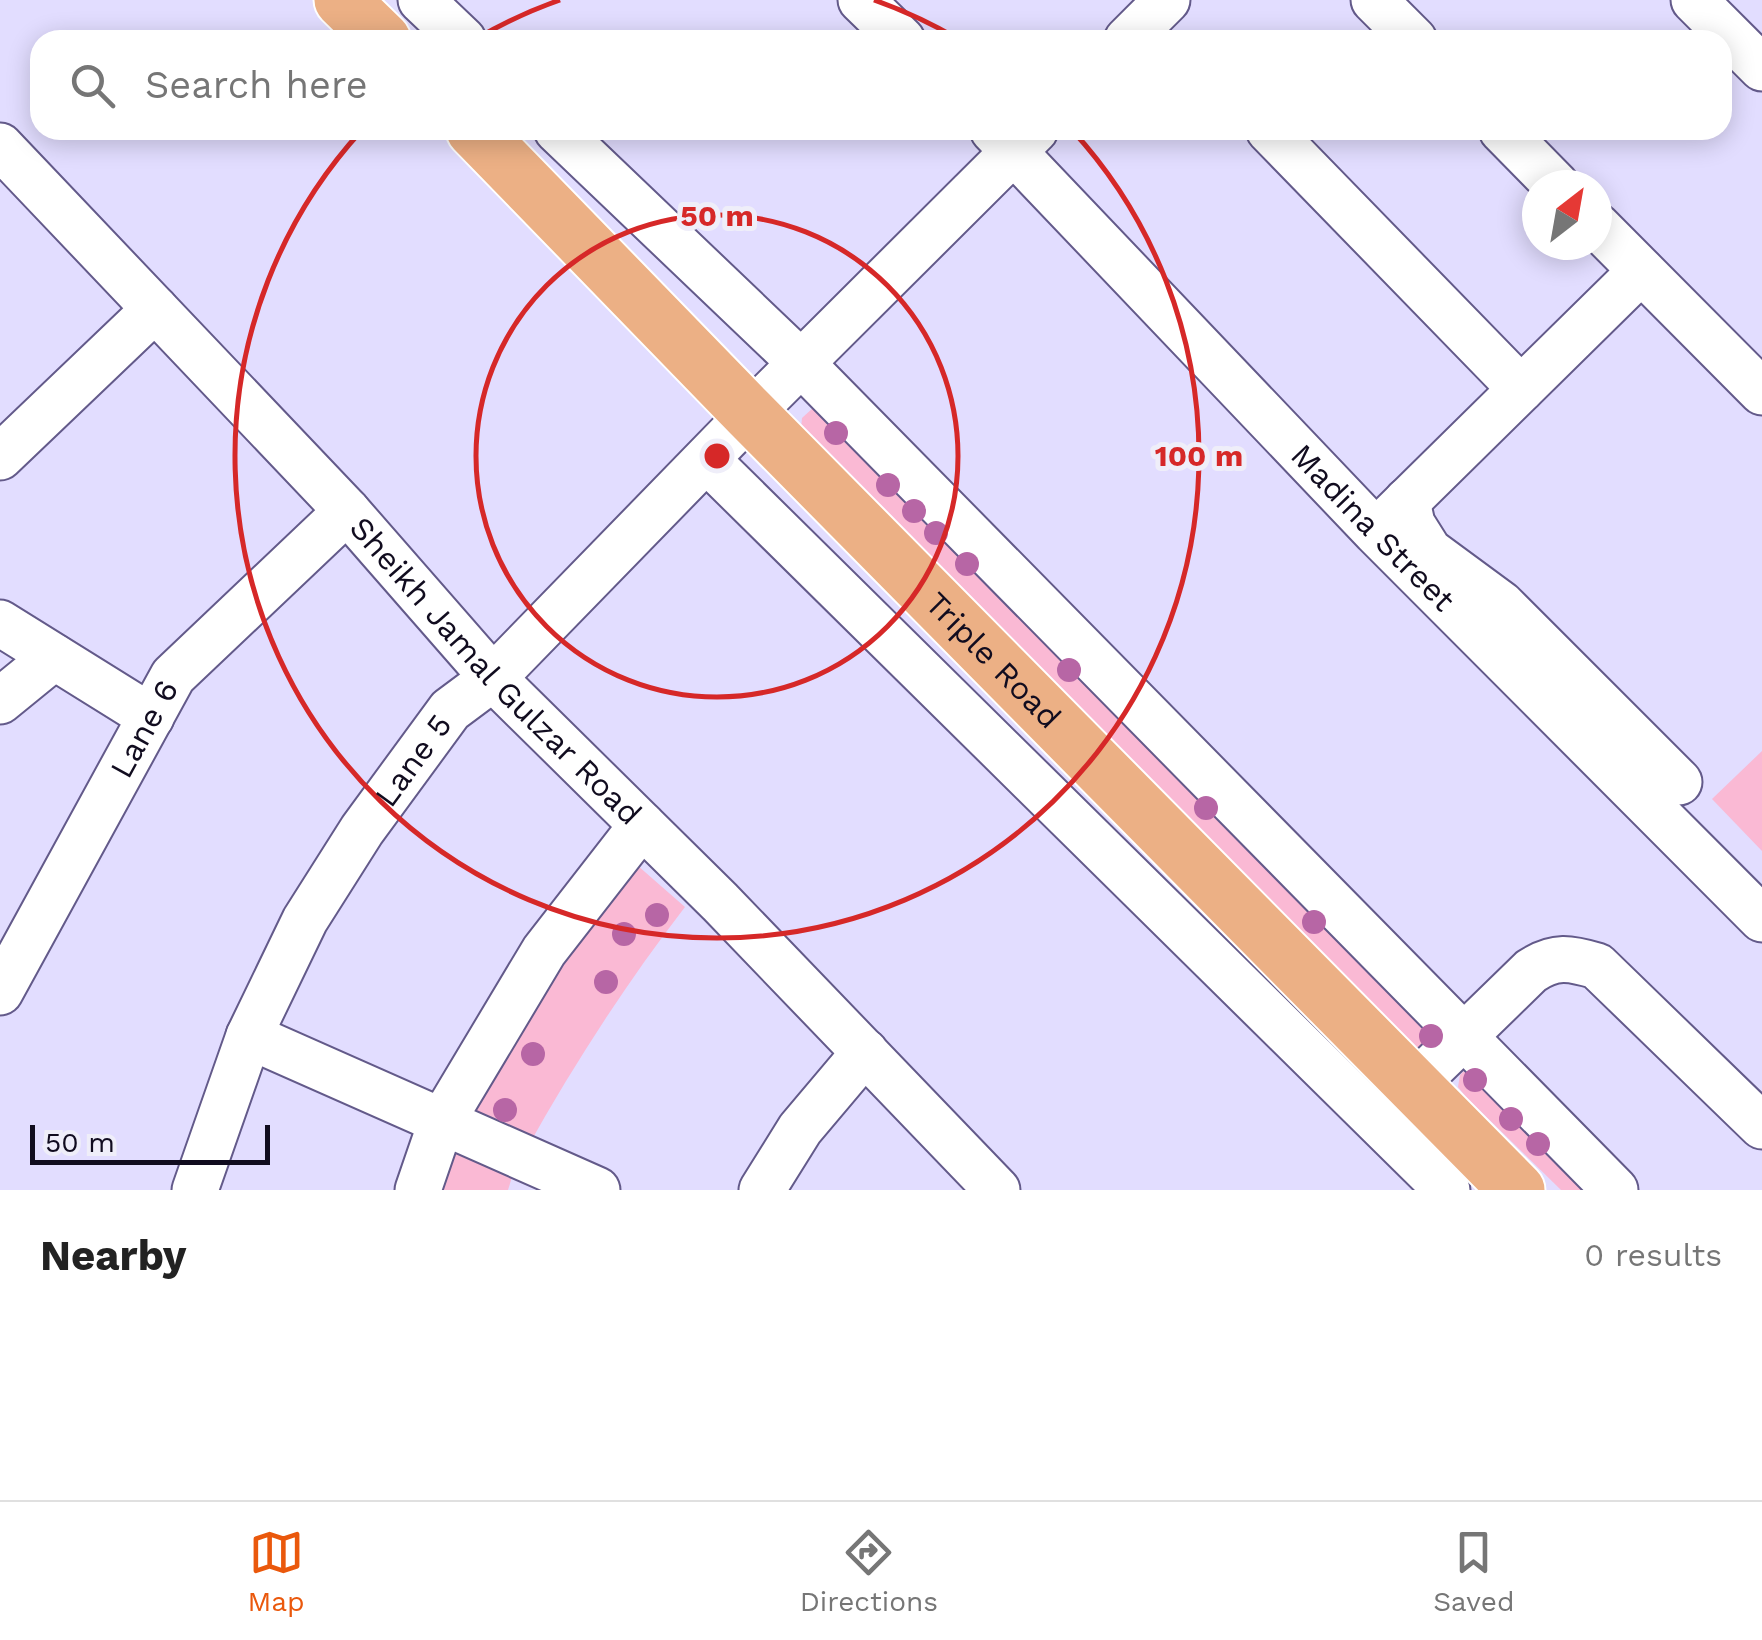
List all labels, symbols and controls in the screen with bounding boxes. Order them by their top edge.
search box [30,30,1732,140]
icon: search [65,58,120,113]
text: Search here [145,63,368,107]
north arrow [1522,170,1612,260]
text: 50 m [680,198,754,233]
street label: Madina Street [1283,436,1463,619]
centre of rings [699,438,735,474]
text: 100 m [1155,438,1243,473]
street label: Sheikh Jamal Gulzar Road [342,509,649,833]
street label: Triple Road [918,584,1069,736]
street label: Lane 6 [102,673,186,784]
street label: Lane 5 [367,707,460,814]
scale bar [30,1120,270,1164]
text: 50 m [45,1126,115,1159]
text: Nearby [40,1231,187,1280]
text: 0 results [1584,1236,1722,1274]
tab: Map [248,1525,305,1618]
tab: Directions [800,1525,938,1618]
tab: Saved [1433,1525,1514,1618]

